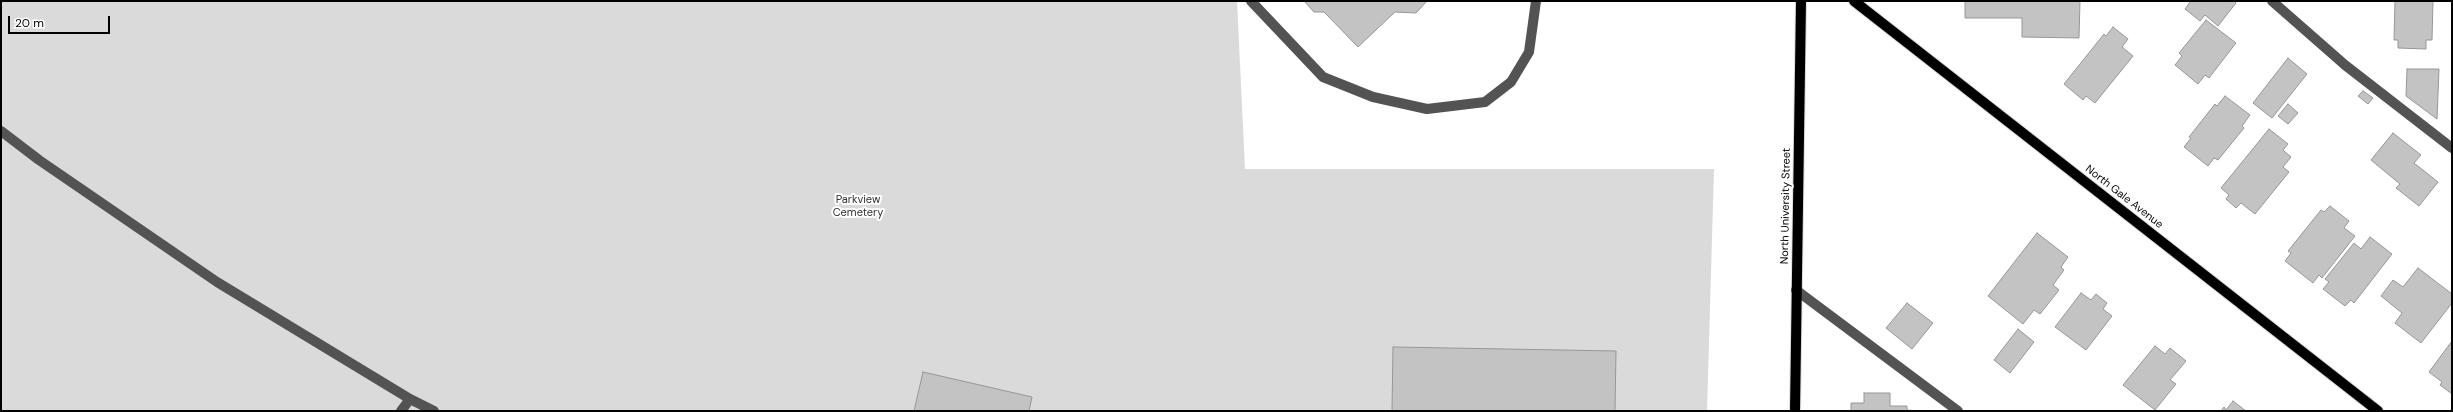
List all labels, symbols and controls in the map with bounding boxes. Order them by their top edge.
scale bar [10,8,112,34]
text: 20 m [15,15,44,31]
street label: North University Street [1778,148,1794,264]
street label: North Gale Avenue [2082,163,2166,231]
park label: Parkview Cemetery [833,193,883,219]

